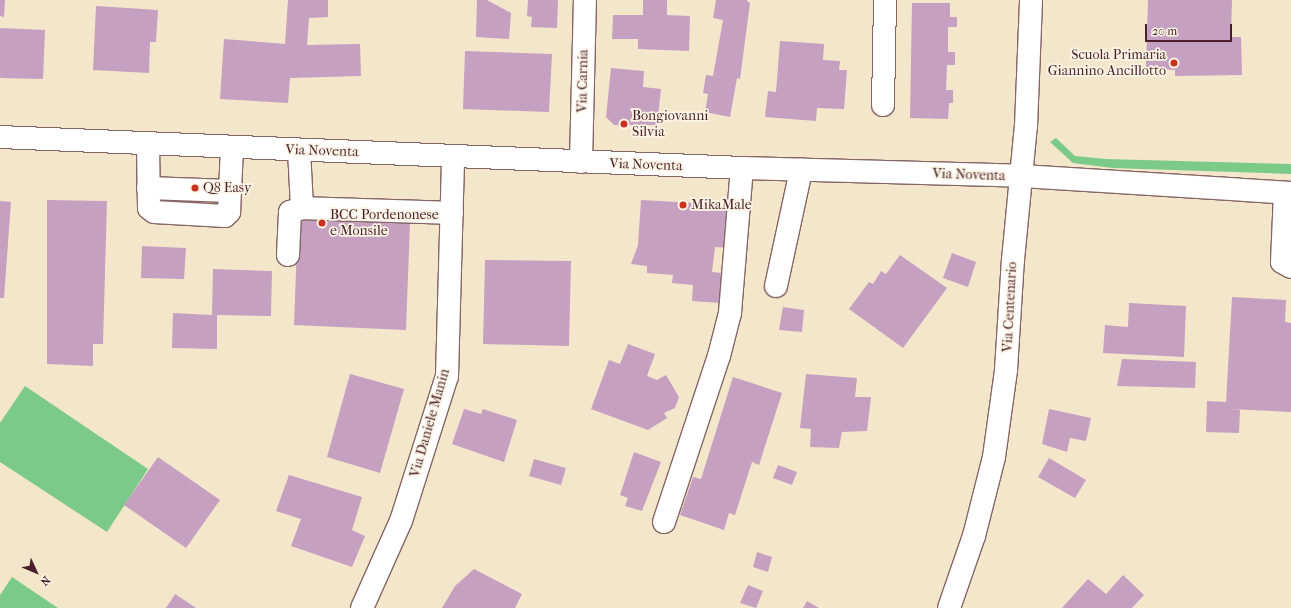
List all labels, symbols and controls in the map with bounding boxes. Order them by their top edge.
scale bar [1147,16,1234,42]
text: 20 m [1152,24,1177,38]
place label: Scuola Primaria Giannino Ancillotto [1048,47,1166,80]
street label: Via Carnia [574,49,592,113]
marker: Scuola Primaria Giannino Ancillotto [1169,58,1179,68]
place label: Bongiovanni Silvia [632,108,708,140]
marker: Bongiovanni Silvia [619,119,629,129]
street label: Via Noventa [285,141,359,161]
street label: Via Noventa [609,155,683,175]
street label: Via Noventa [932,165,1006,185]
place label: Q8 Easy [203,180,251,196]
marker: Q8 Easy [190,183,200,193]
place label: MikaMale [691,197,752,213]
marker: MikaMale [678,200,688,210]
place label: BCC Pordenonese e Monsile [330,207,439,240]
marker: BCC Pordenonese e Monsile [317,218,327,228]
street label: Via Centenario [999,261,1021,353]
street label: Via Daniele Manin [406,367,454,479]
north arrow [16,552,56,592]
text: N [37,573,53,588]

